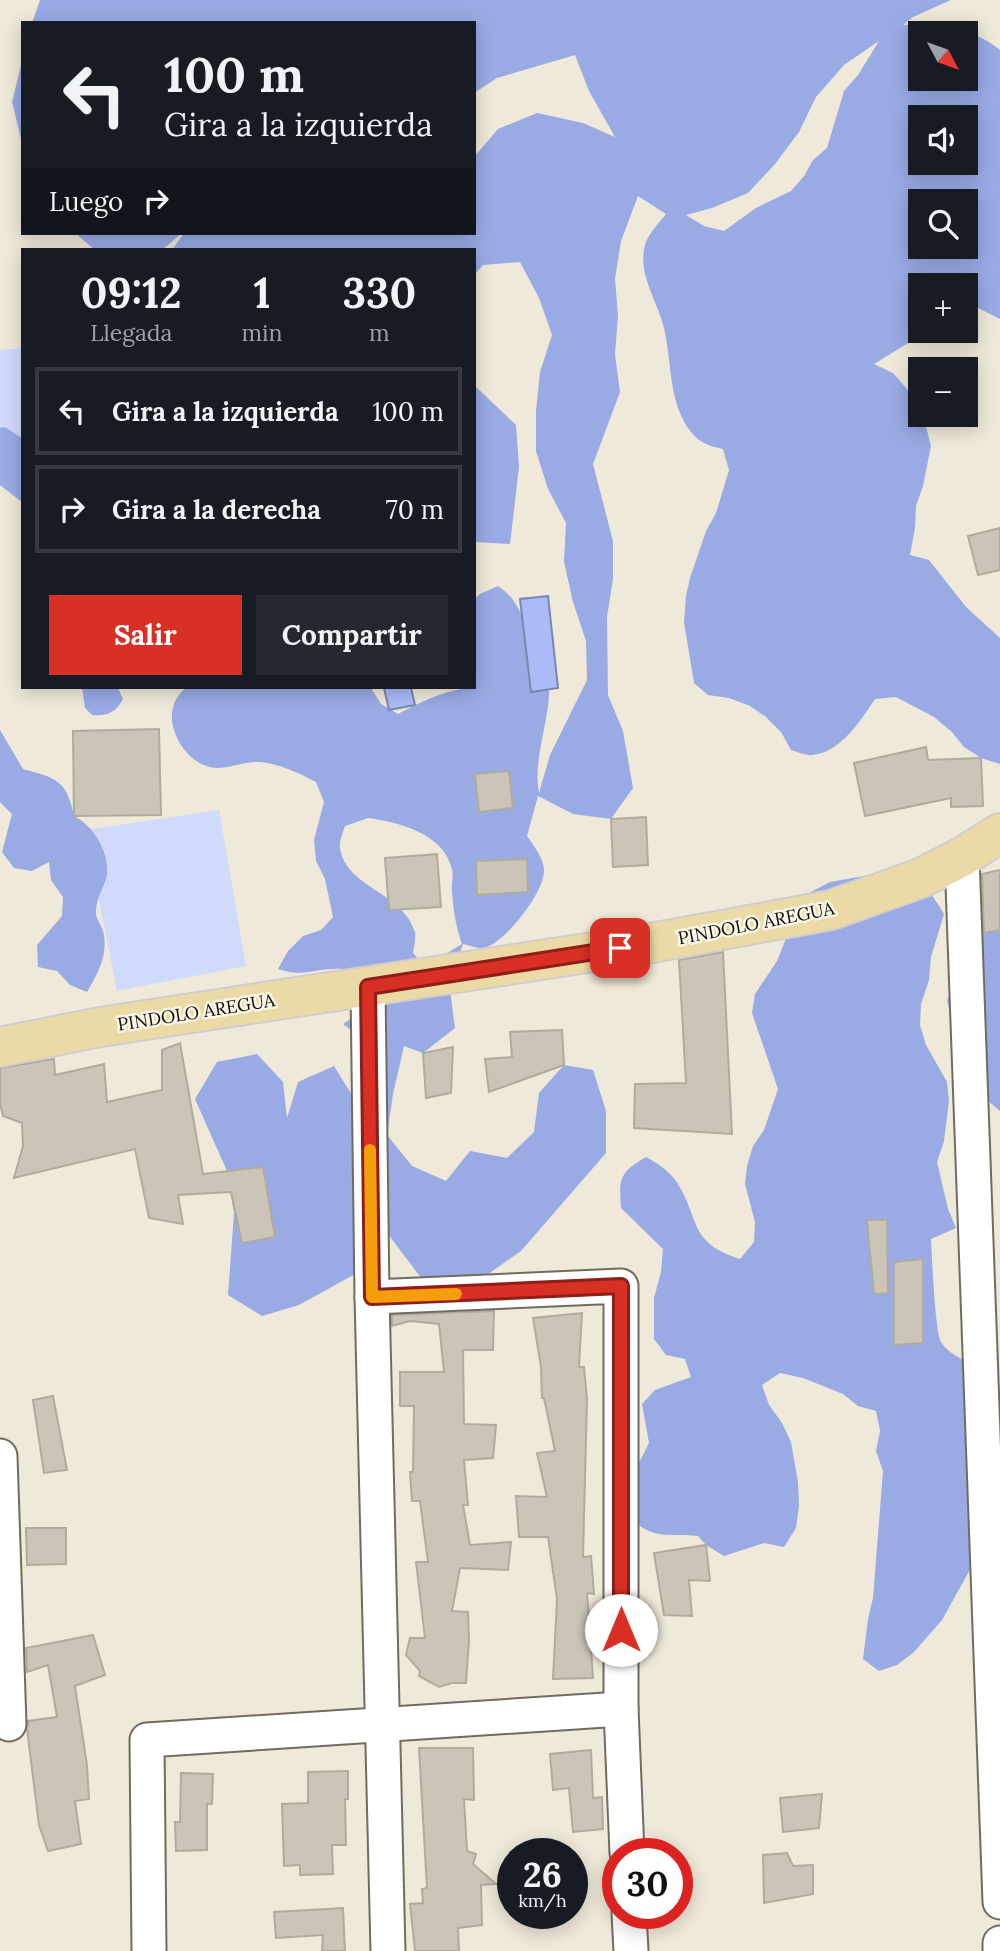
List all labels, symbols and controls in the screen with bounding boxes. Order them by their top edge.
north arrow [908,21,978,91]
map controls [908,21,978,427]
text: 100 m [164,43,304,105]
icon: left [49,49,140,140]
text: Gira a la izquierda [164,104,433,145]
button: sound [908,105,978,175]
icon: right [137,182,175,220]
text: Luego [49,185,123,218]
button: search [908,189,978,259]
text: 09:12 [81,266,182,320]
text: 1 [254,266,271,320]
text: 330 [342,266,416,320]
button: + [908,273,978,343]
text: Llegada [90,318,172,347]
text: min [242,318,283,347]
text: m [369,318,390,347]
button: − [908,357,978,427]
icon: left [53,392,91,430]
text: Gira a la izquierda [112,395,339,428]
text: 100 m [372,395,444,428]
icon: right [53,490,91,528]
text: Gira a la derecha [112,493,321,526]
text: 70 m [386,493,444,526]
button: Salir [49,595,242,675]
button: Compartir [256,595,448,675]
street label: PINDOLO AREGUA [676,896,837,949]
pin [590,918,650,978]
icon: arrive [601,929,639,967]
street label: PINDOLO AREGUA [116,988,277,1036]
position arrow [584,1593,658,1667]
speed limit sign: 30 [602,1838,693,1929]
text: 26 [523,1852,562,1897]
text: km/h [518,1889,567,1912]

